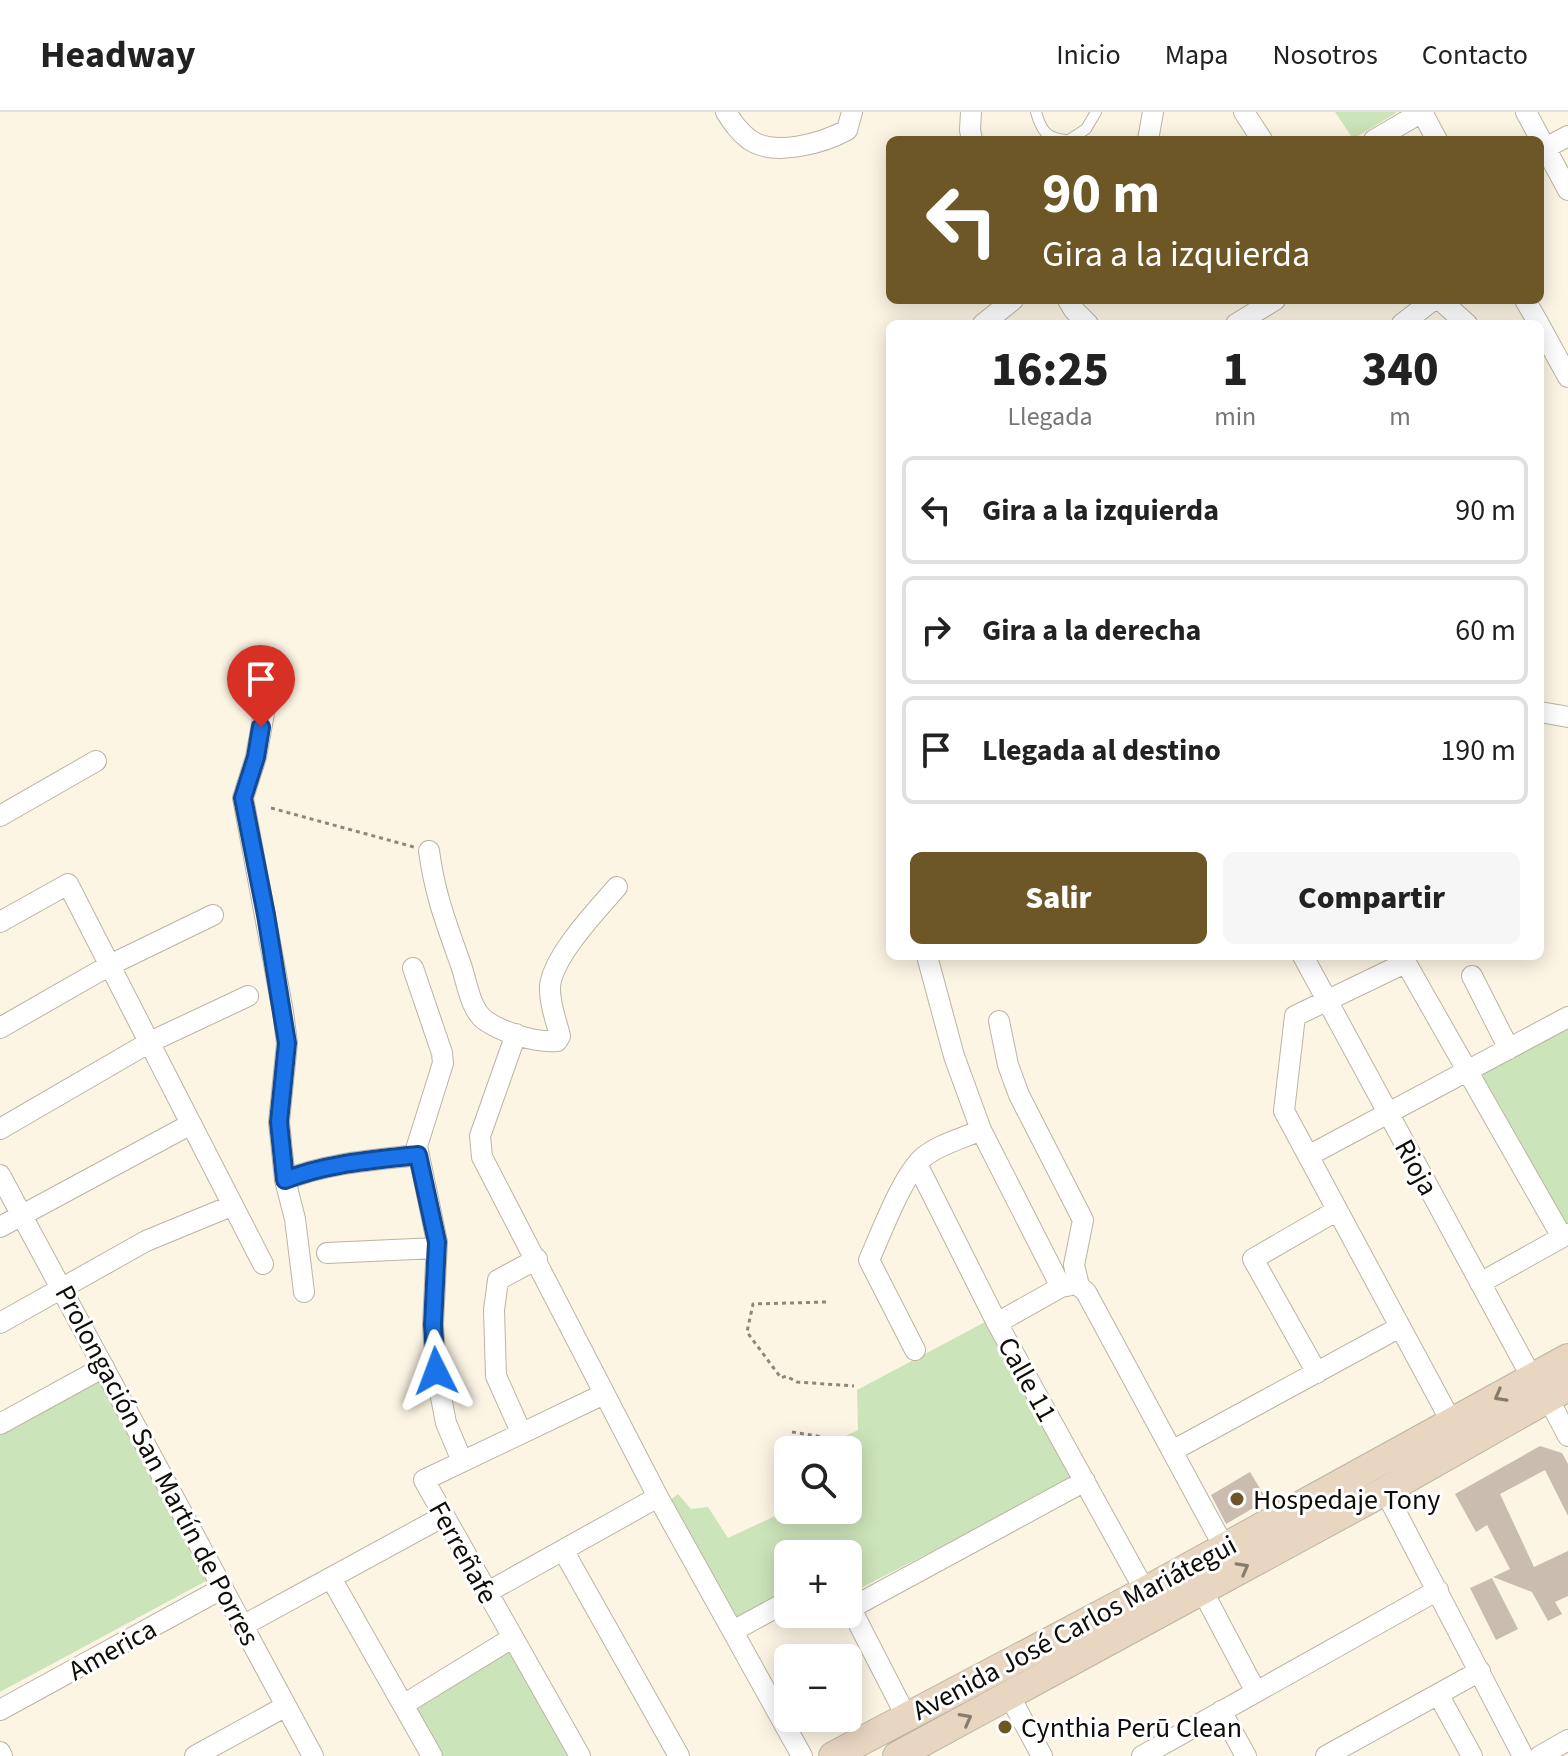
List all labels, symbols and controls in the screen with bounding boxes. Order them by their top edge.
text: Headway [40,28,196,82]
text: Inicio [1056,35,1121,75]
text: Mapa [1165,35,1228,75]
text: Nosotros [1272,35,1378,75]
text: Contacto [1422,35,1528,75]
text: 90 m [1042,155,1160,234]
icon: left [910,168,1014,272]
text: Gira a la izquierda [1042,229,1310,280]
text: 16:25 [991,336,1109,404]
text: 1 [1222,336,1248,404]
text: 340 [1362,336,1439,404]
text: Llegada [1007,398,1093,435]
text: min [1214,398,1256,435]
text: m [1389,398,1411,435]
icon: left [914,488,958,532]
text: Gira a la izquierda [982,489,1219,532]
text: 90 m [1455,489,1516,532]
icon: right [914,608,958,652]
text: Gira a la derecha [982,609,1201,652]
text: 60 m [1455,609,1516,652]
pin [227,645,295,727]
icon: arrive [239,657,283,701]
icon: arrive [914,728,958,772]
text: Llegada al destino [982,729,1221,772]
text: 190 m [1440,729,1516,772]
button: Salir [910,852,1207,944]
button: Compartir [1223,852,1520,944]
street label: Rioja [1384,1132,1448,1203]
street label: Prolongación San Martín de Porres [45,1278,269,1653]
position arrow [394,1329,478,1413]
street label: Calle 11 [987,1330,1067,1429]
one-way arrow [1494,1386,1509,1402]
map controls [774,1436,862,1732]
button: search [774,1436,862,1524]
place label: Hospedaje Tony [1253,1480,1440,1520]
marker: Hospedaje Tony [1228,1490,1246,1508]
street label: Ferreñafe [419,1494,508,1611]
street label: Avenida José Carlos Mariátegui [905,1525,1244,1731]
button: + [774,1540,862,1628]
one-way arrow [1235,1562,1249,1577]
street label: America [61,1609,164,1691]
button: − [774,1644,862,1732]
place label: Cynthia Perū Clean [1021,1708,1242,1748]
one-way arrow [957,1713,972,1728]
marker: Cynthia Perū Clean [996,1718,1014,1736]

